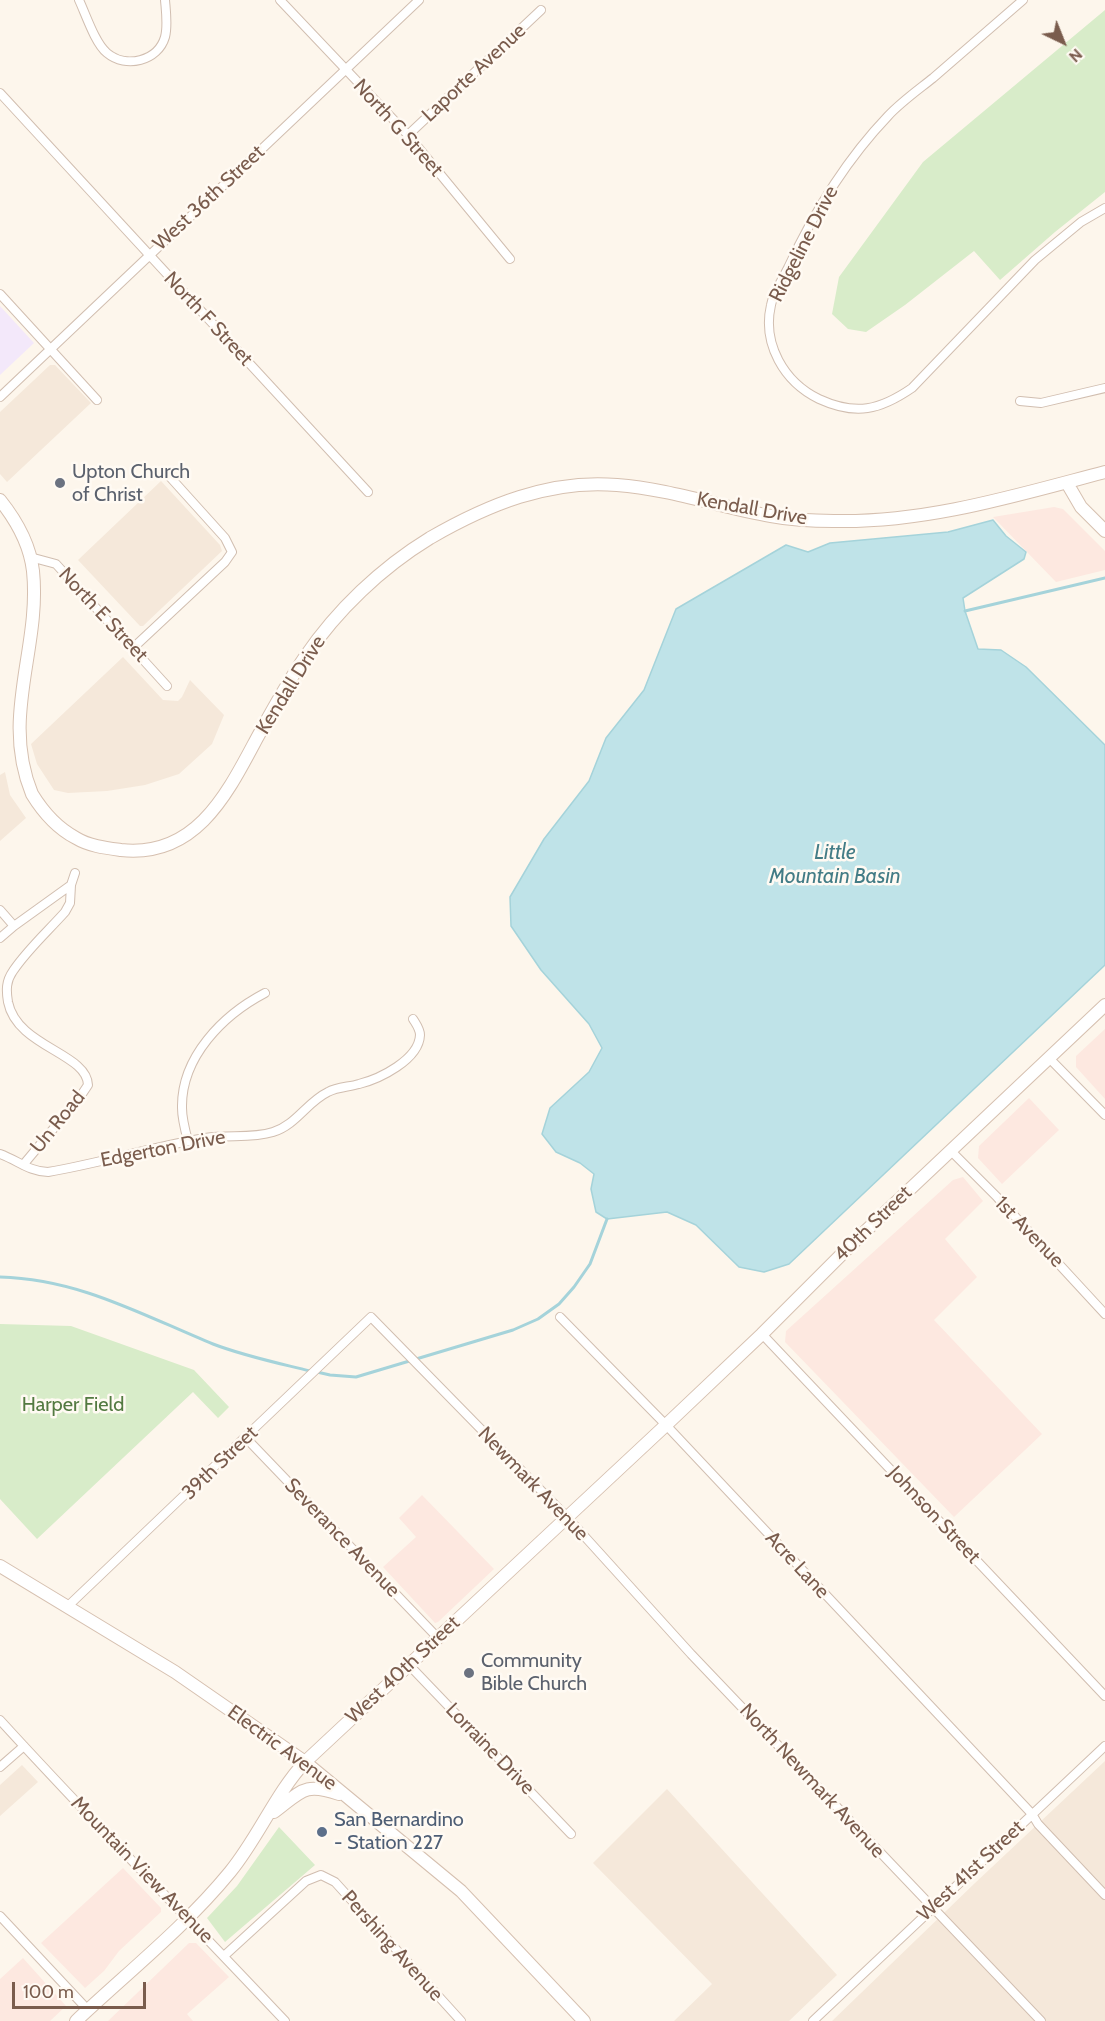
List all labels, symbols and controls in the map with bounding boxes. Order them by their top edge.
north arrow [1033,12,1093,72]
street label: Laporte Avenue [417,19,531,127]
text: N [1065,45,1086,66]
street label: North G Street [348,74,448,182]
street label: West 36th Street [148,140,270,256]
street label: Ridgeline Drive [764,182,844,306]
street label: North F Street [158,267,258,371]
place label: Upton Church of Christ [72,460,190,507]
marker: Upton Church of Christ [53,476,67,490]
street label: Kendall Drive [695,487,809,531]
street label: North E Street [53,563,153,667]
street label: Kendall Drive [251,631,331,739]
water label: Little Mountain Basin [769,840,901,890]
street label: Un Road [26,1086,90,1158]
street label: Edgerton Drive [99,1125,227,1173]
street label: 40th Street [829,1181,917,1267]
street label: 1st Avenue [989,1191,1069,1273]
park label: Harper Field [22,1393,124,1417]
street label: 39th Street [177,1421,263,1505]
street label: Newmark Avenue [473,1422,593,1546]
street label: Johnson Street [883,1461,985,1569]
street label: Severance Avenue [279,1474,405,1602]
street label: Acre Lane [760,1526,834,1604]
street label: West 40th Street [341,1611,465,1729]
place label: Community Bible Church [481,1649,587,1696]
marker: Community Bible Church [462,1666,476,1680]
street label: Lorraine Drive [440,1698,540,1800]
street label: North Newmark Avenue [734,1699,890,1863]
street label: Electric Avenue [223,1700,341,1796]
street label: Mountain View Avenue [66,1792,218,1948]
place label: San Bernardino - Station 227 [334,1808,464,1855]
street label: West 41st Street [913,1816,1029,1926]
marker: San Bernardino - Station 227 [315,1825,329,1839]
street label: Pershing Avenue [336,1886,448,2006]
scale bar [15,1970,148,2008]
text: 100 m [23,1981,74,2003]

